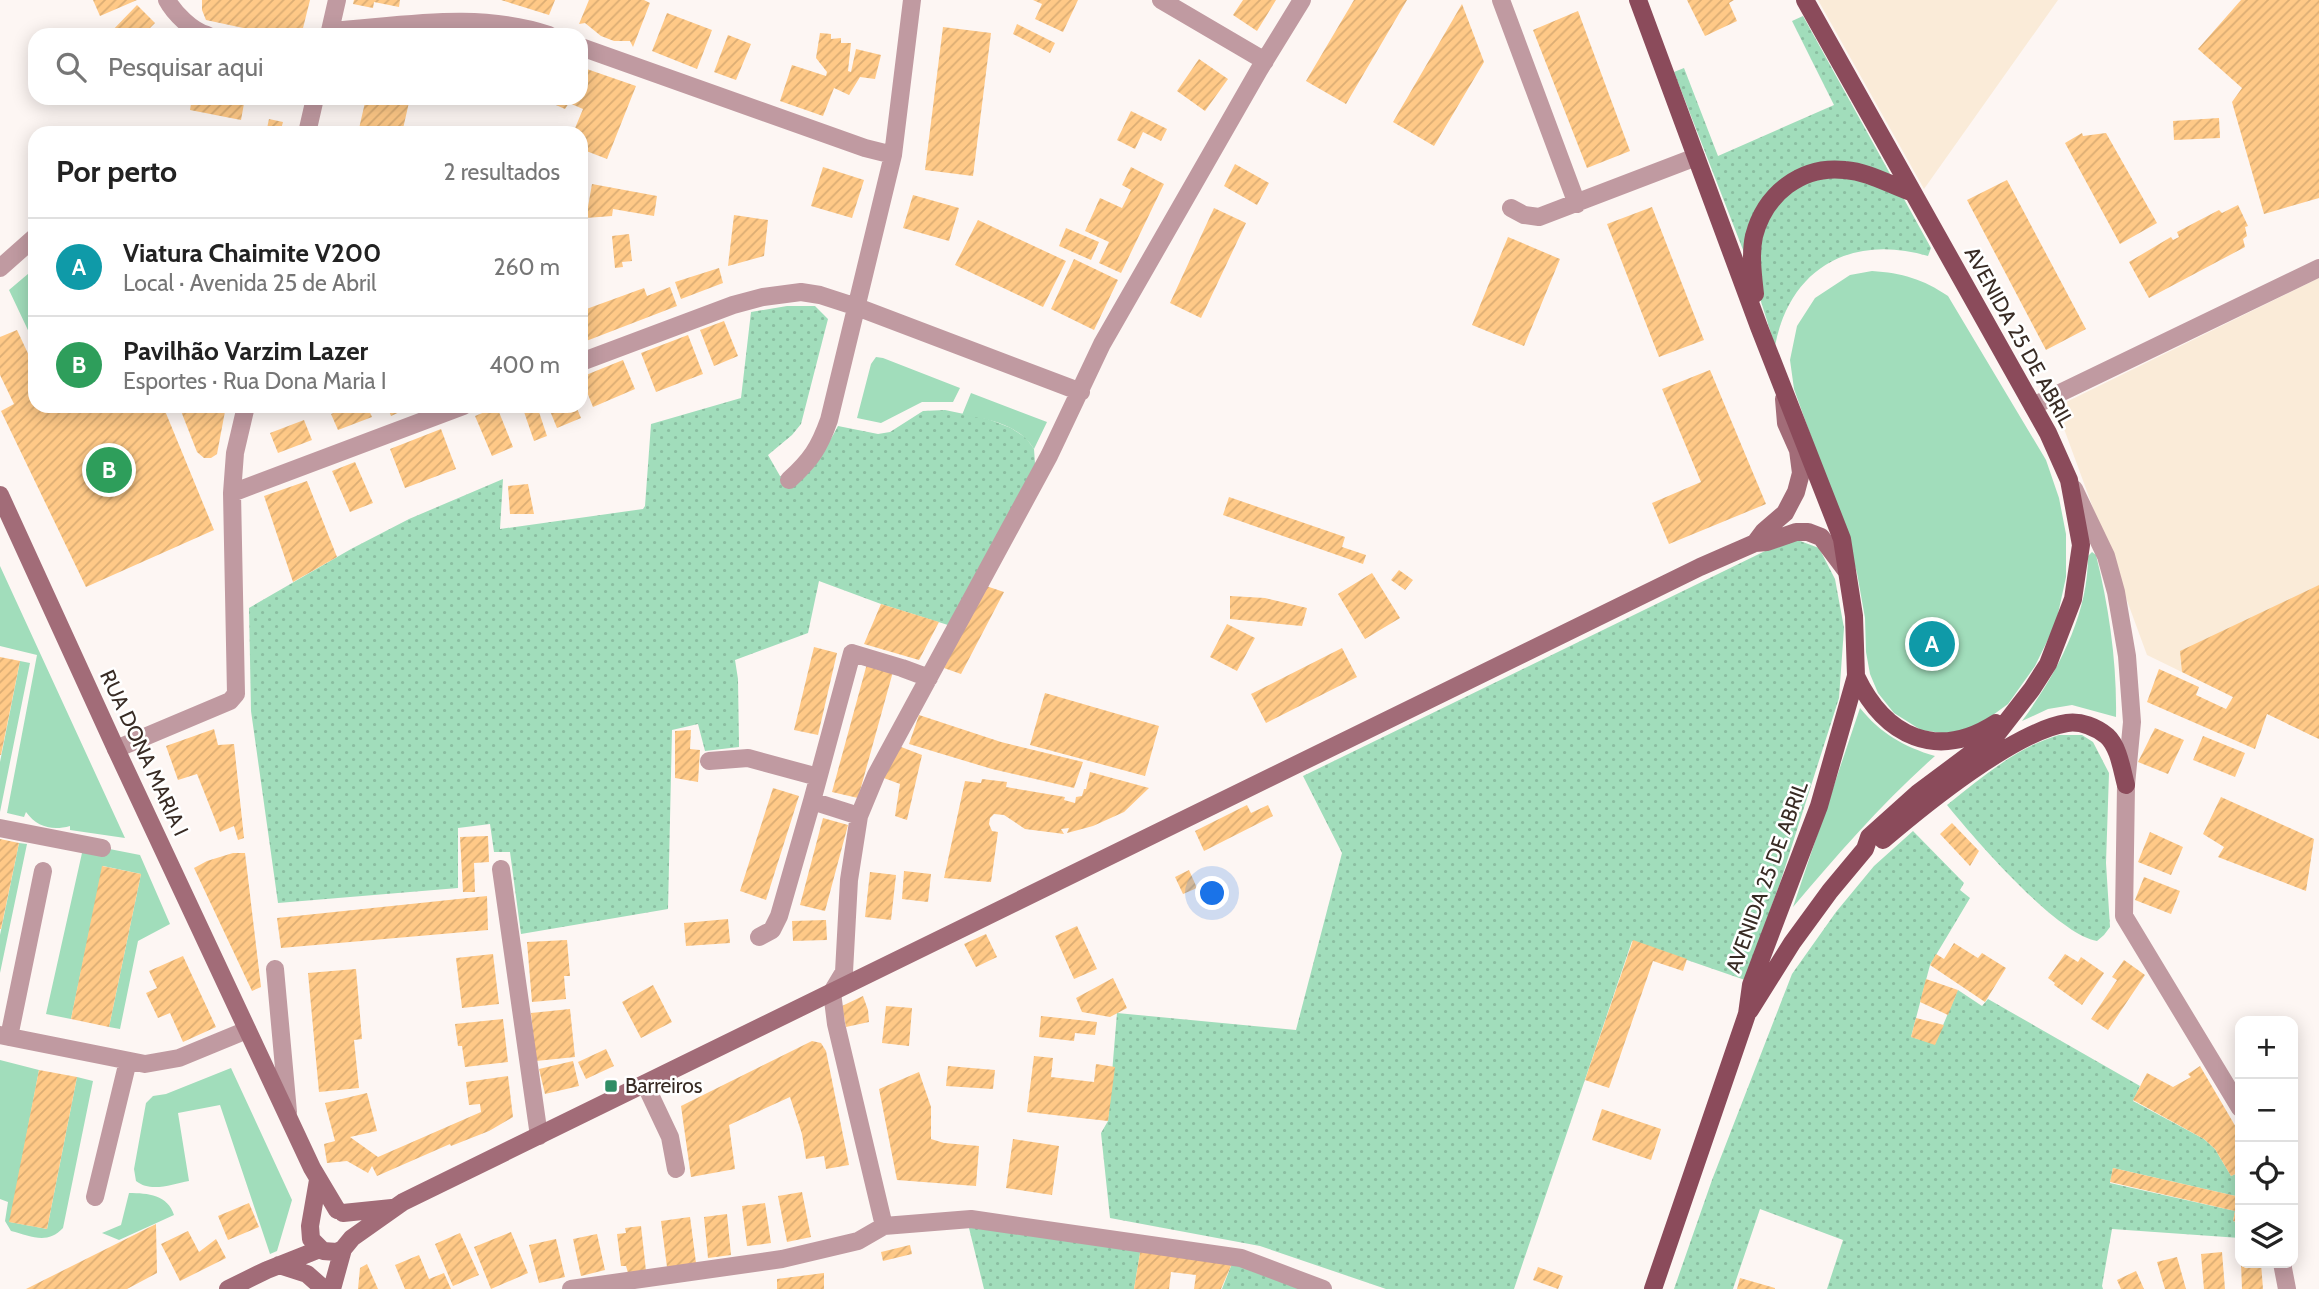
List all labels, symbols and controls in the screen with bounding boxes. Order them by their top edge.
search box [28,28,588,105]
icon: search [52,48,90,86]
text: Pesquisar aqui [108,51,264,83]
text: Por perto [56,153,177,190]
text: 2 resultados [443,158,560,186]
text: Viatura Chaimite V200 [123,237,381,269]
street label: AVENIDA 25 DE ABRIL [1960,242,2080,432]
text: A [72,253,86,281]
text: 260 m [493,253,560,281]
text: Local · Avenida 25 de Abril [123,269,377,297]
text: Pavilhão Varzim Lazer [123,335,368,367]
text: B [72,351,86,379]
text: 400 m [489,351,560,379]
text: Esportes · Rua Dona Maria I [123,367,387,395]
pin: B [86,444,132,496]
pin: A [1909,618,1955,670]
street label: RUA DONA MARIA I [95,666,194,840]
street label: AVENIDA 25 DE ABRIL [1720,777,1813,976]
your location [1195,876,1229,910]
map controls [2235,1016,2298,1268]
button: + [2235,1016,2298,1079]
place label: Barreiros [625,1073,703,1098]
marker: Barreiros [603,1078,619,1094]
button: − [2235,1079,2298,1142]
button: locate [2235,1142,2298,1205]
button: layers [2235,1205,2298,1268]

